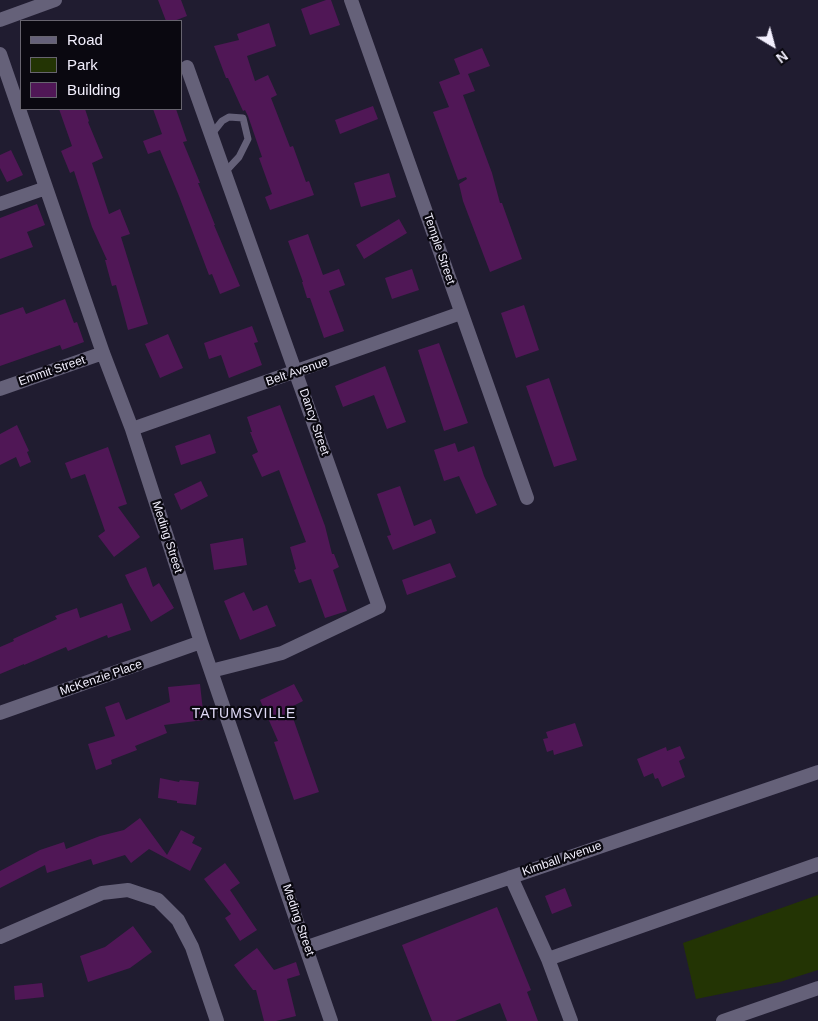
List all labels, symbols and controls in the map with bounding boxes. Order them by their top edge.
legend [20,20,182,110]
north arrow [748,20,798,70]
text: Road [67,31,103,48]
text: N [773,48,791,66]
text: Park [67,56,98,73]
text: Building [67,81,120,98]
street label: Temple Street [420,212,458,286]
street label: Emmit Street [17,353,87,389]
street label: Belt Avenue [264,355,330,389]
street label: Dancy Street [296,387,332,457]
street label: Meding Street [149,499,185,575]
street label: McKenzie Place [58,657,144,699]
district label: TATUMSVILLE [190,706,298,722]
street label: Kimball Avenue [520,839,604,879]
street label: Meding Street [279,882,317,958]

